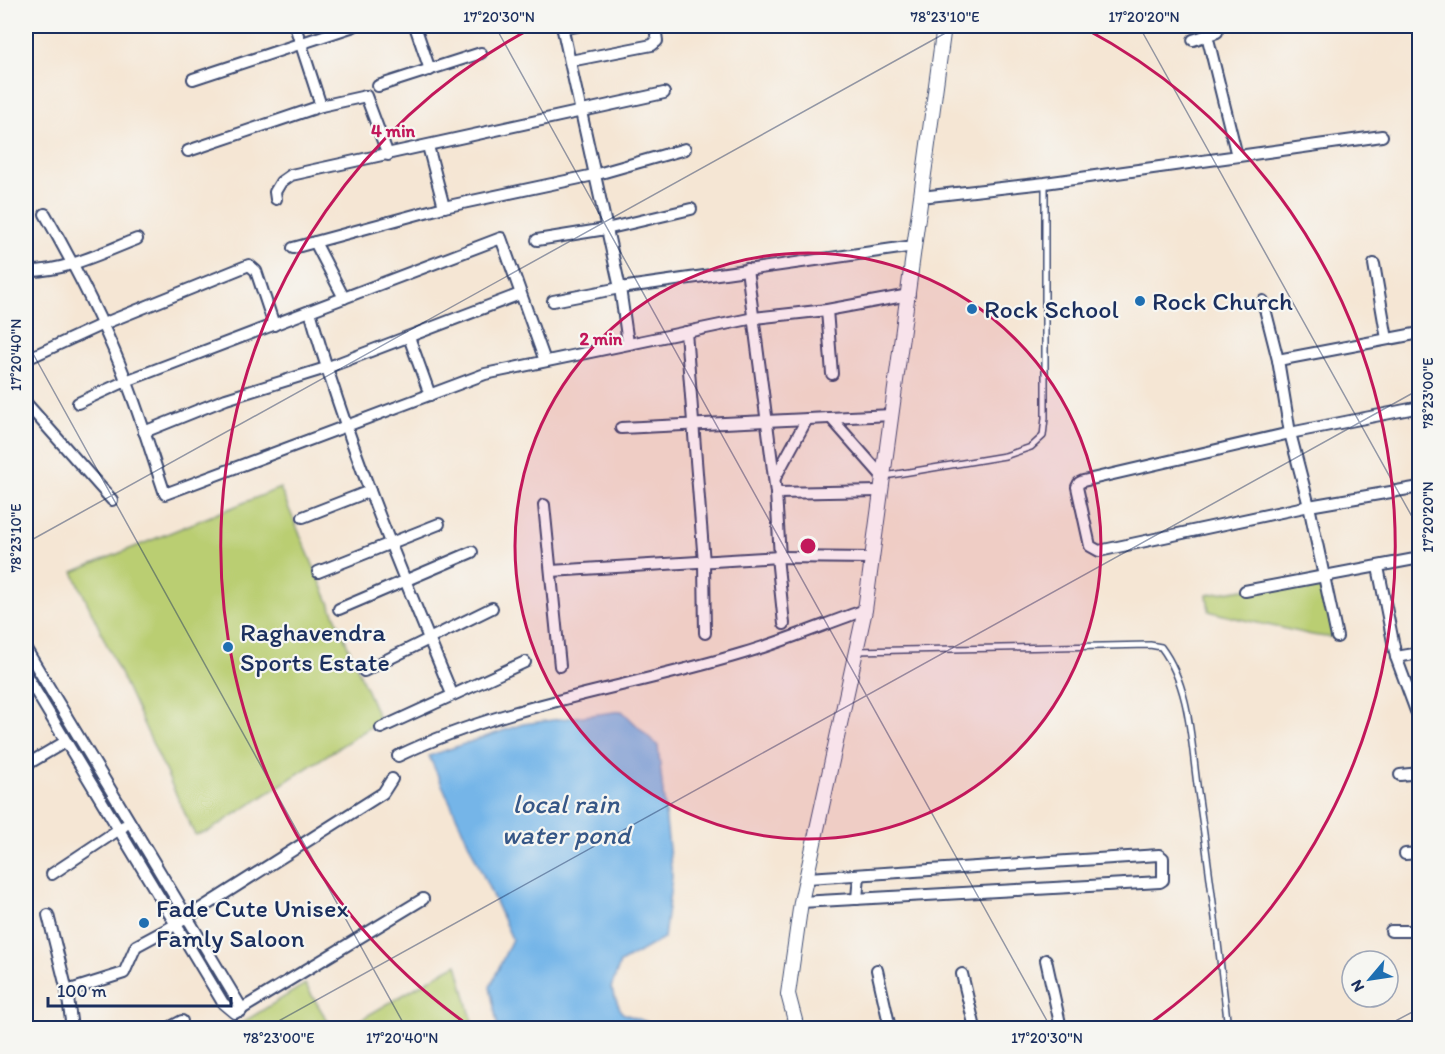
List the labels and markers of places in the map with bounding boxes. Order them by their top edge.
place label: Rock Church [1152,285,1293,317]
place label: Rock School [984,293,1119,325]
marker: Rock Church [1133,294,1147,308]
marker: Rock School [965,302,979,316]
centre of rings [798,536,818,556]
place label: Raghavendra Sports Estate [240,616,390,678]
marker: Raghavendra Sports Estate [221,640,235,654]
place label: Fade Cute Unisex Famly Saloon [156,892,349,954]
marker: Fade Cute Unisex Famly Saloon [137,916,151,930]

